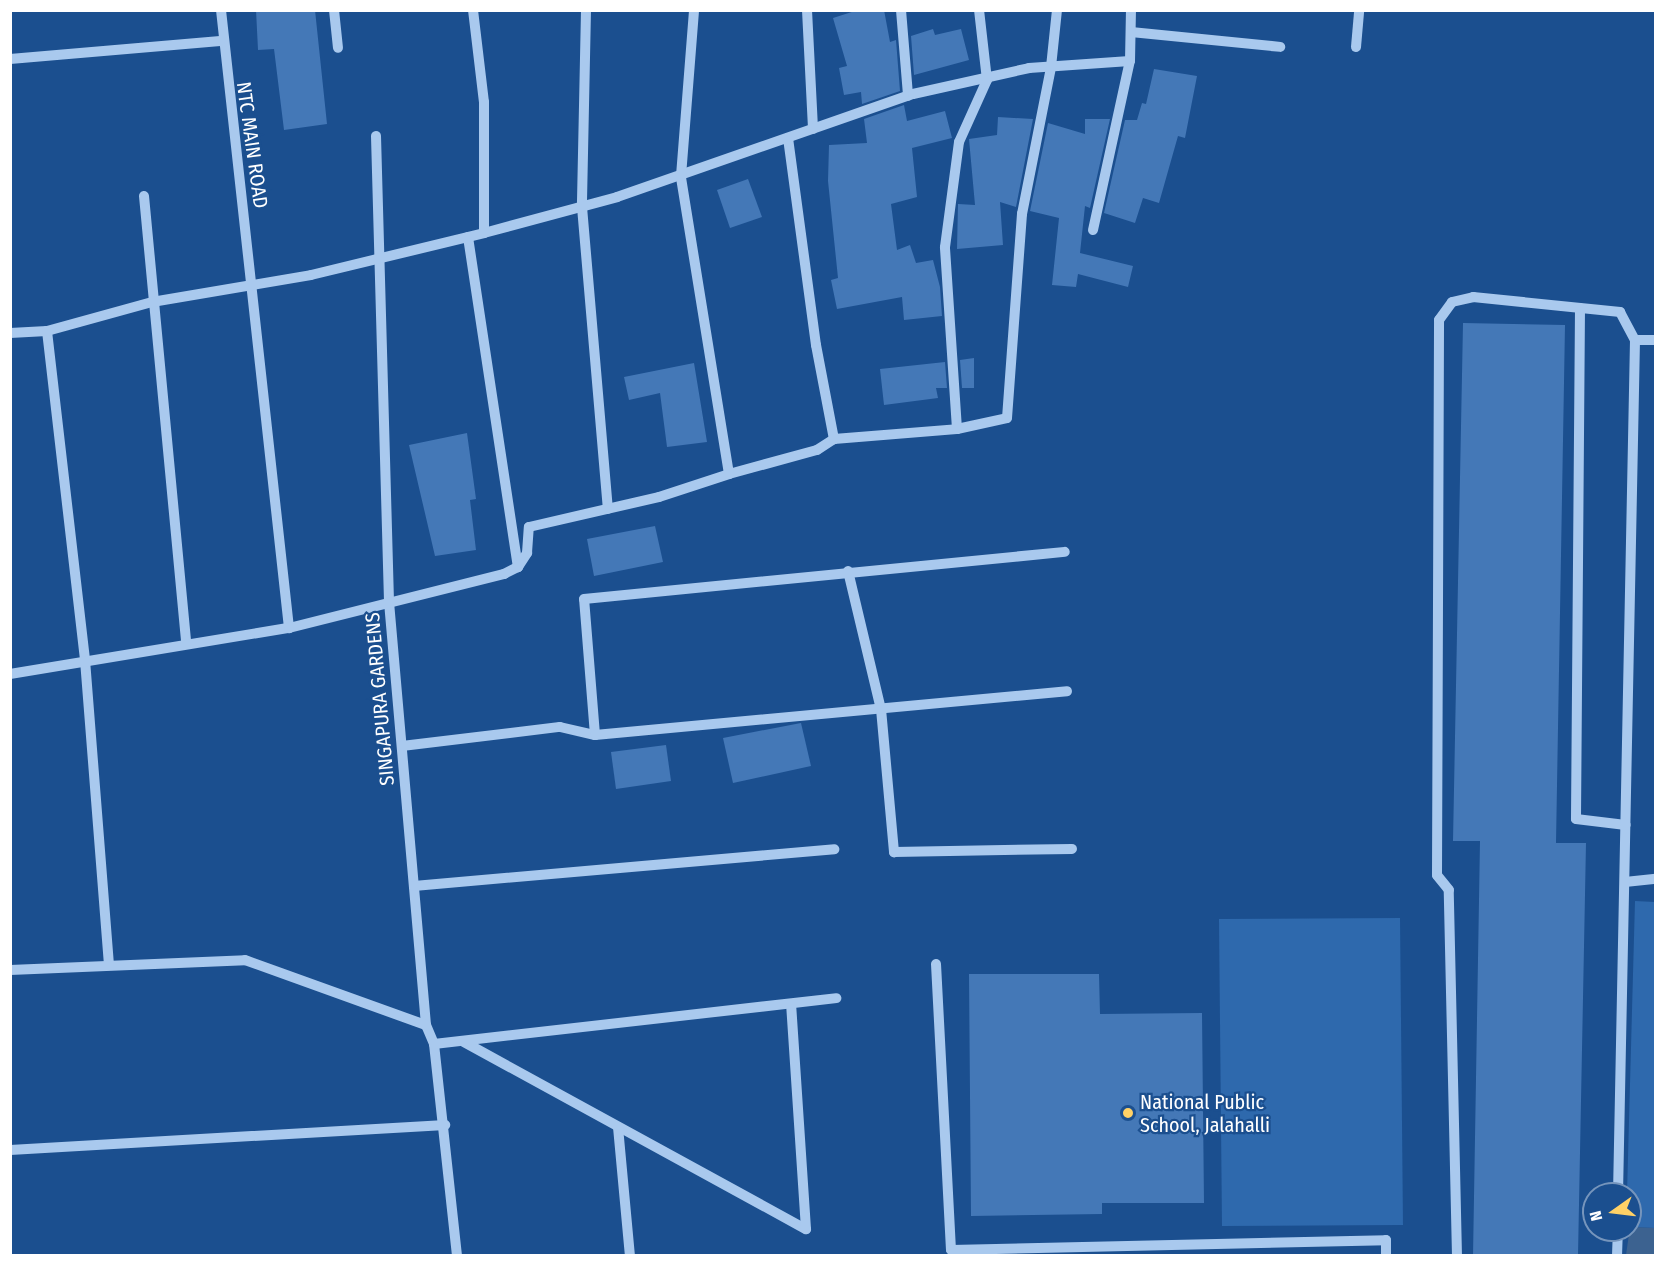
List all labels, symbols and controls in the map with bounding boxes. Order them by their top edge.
street label: NTC MAIN ROAD [231,80,273,210]
street label: SINGAPURA GARDENS [360,612,400,786]
place label: National Public School, Jalahalli [1140,1090,1270,1137]
marker: National Public School, Jalahalli [1121,1106,1135,1120]
north arrow [1582,1182,1642,1242]
text: N [1586,1209,1606,1223]

